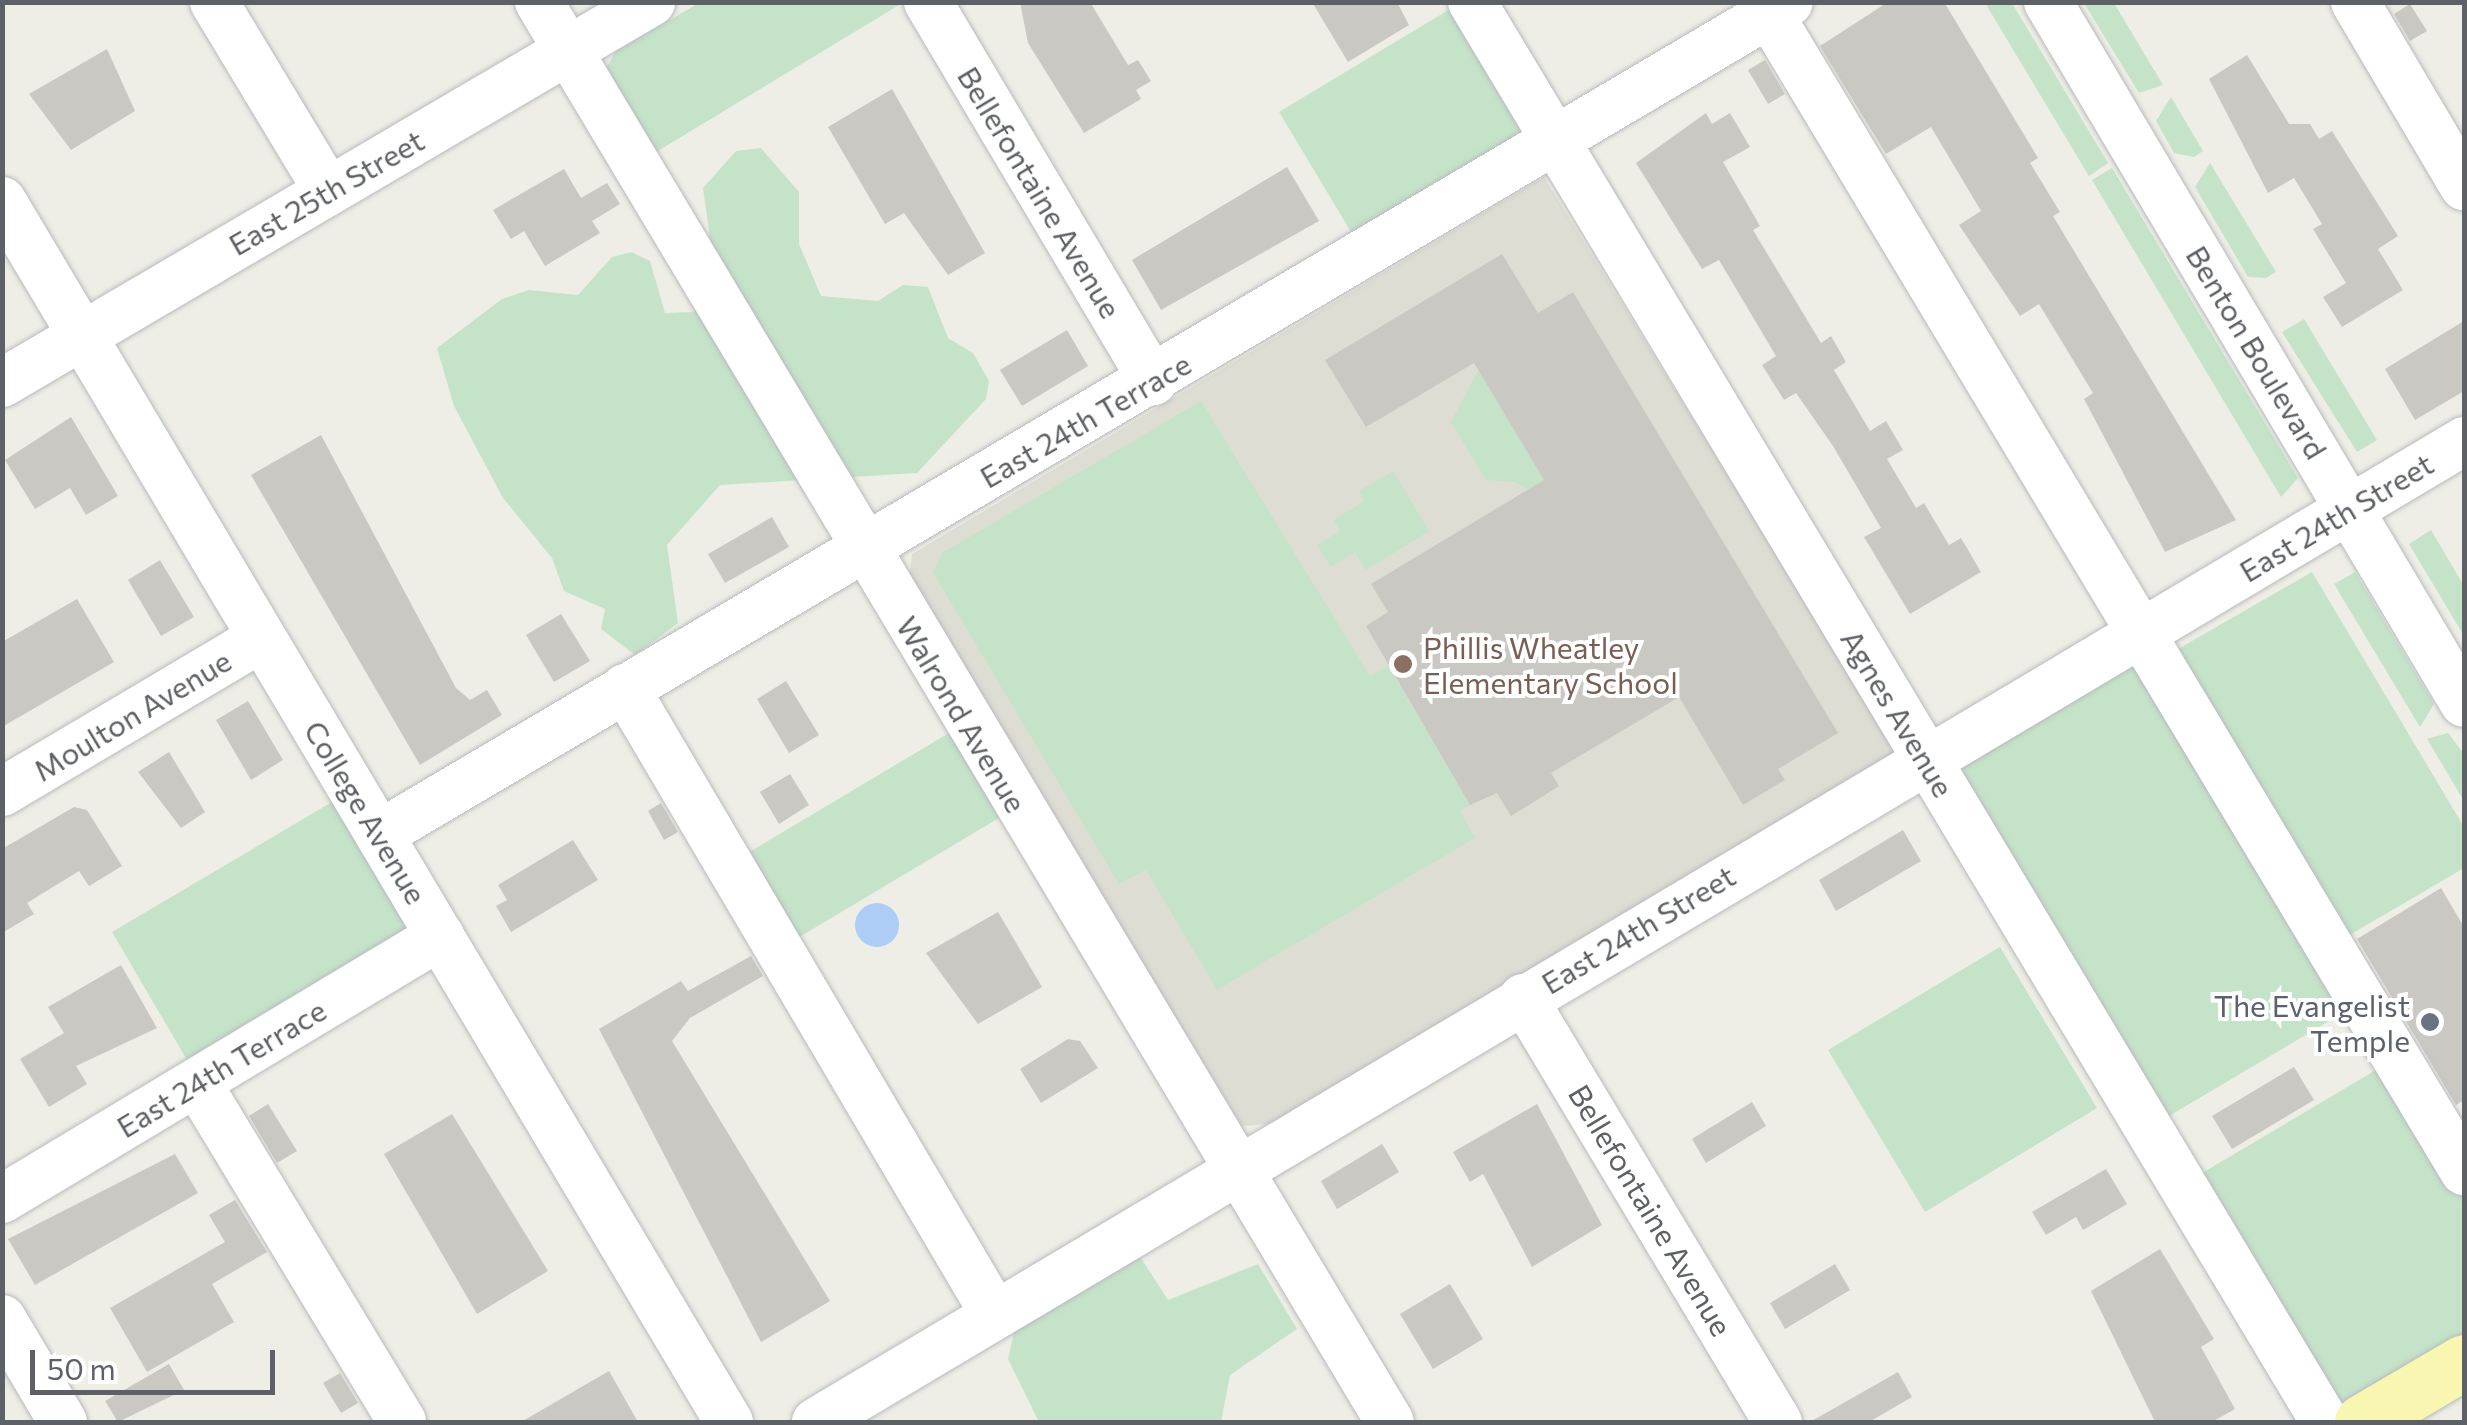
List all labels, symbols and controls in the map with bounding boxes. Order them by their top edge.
street label: Bellefontaine Avenue [951,60,1129,324]
street label: East 25th Street [222,122,430,262]
street label: Benton Boulevard [2179,239,2335,465]
street label: East 24th Terrace [973,345,1197,495]
street label: East 24th Street [2233,445,2439,589]
street label: Walrond Avenue [889,610,1035,818]
street label: Agnes Avenue [1834,623,1962,803]
place label: Phillis Wheatley Elementary School [1423,629,1678,700]
street label: Moulton Avenue [27,642,237,788]
marker: Phillis Wheatley Elementary School [1392,653,1414,675]
street label: College Avenue [297,714,435,910]
street label: East 24th Street [1535,857,1741,1001]
place label: The Evangelist Temple [2214,987,2410,1058]
street label: East 24th Terrace [110,991,332,1145]
marker: The Evangelist Temple [2419,1011,2441,1033]
street label: Bellefontaine Avenue [1562,1078,1740,1342]
scale bar [35,1330,280,1392]
text: 50 m [47,1349,116,1386]

